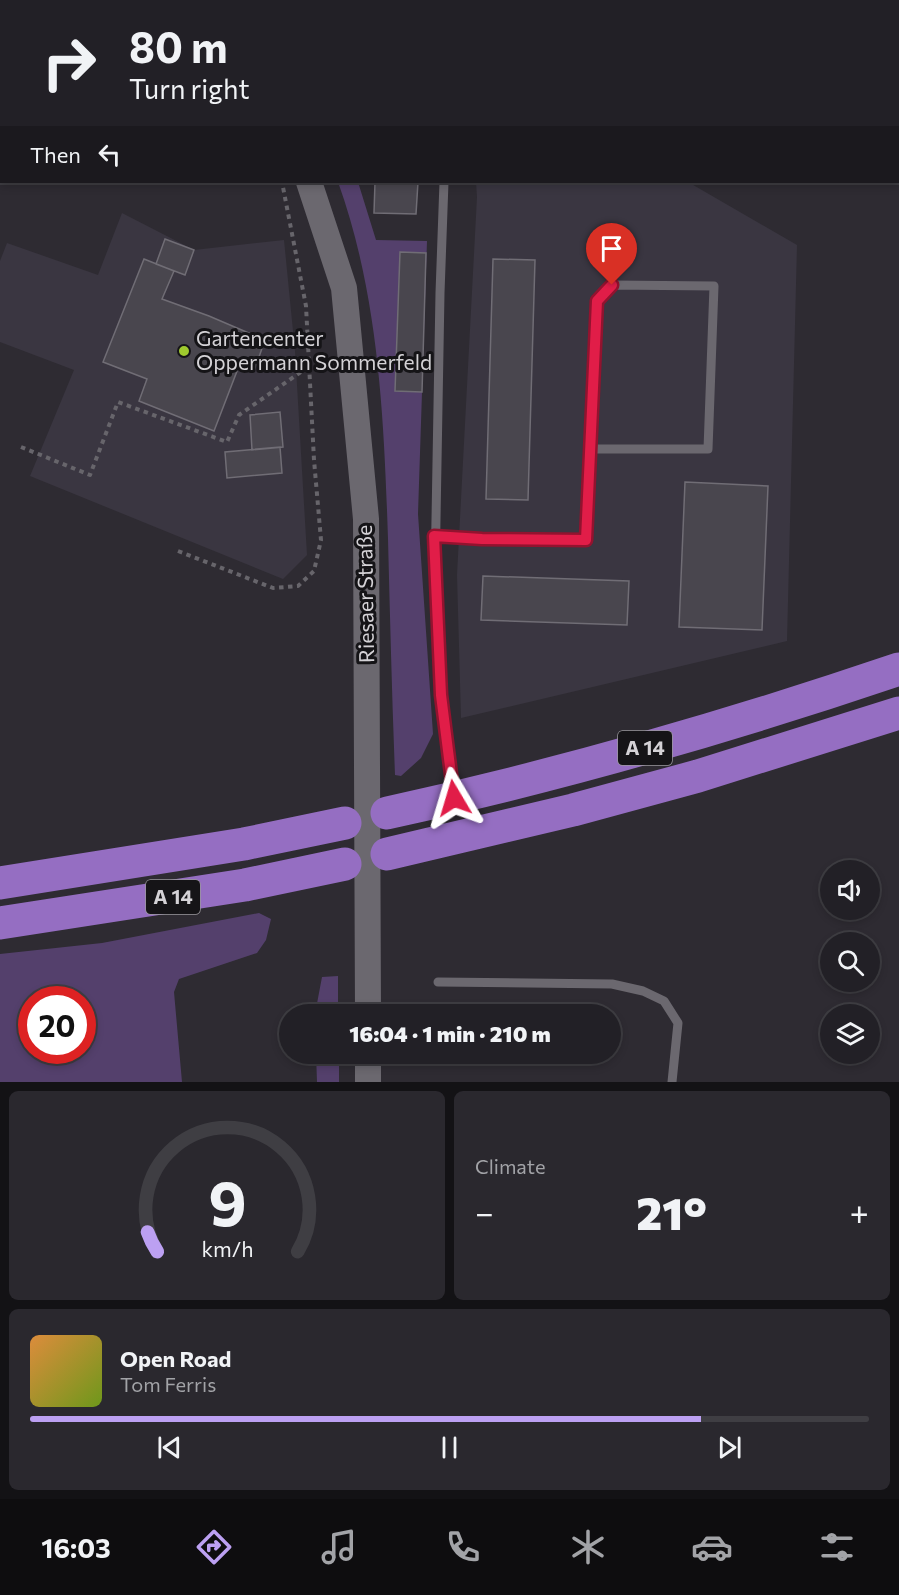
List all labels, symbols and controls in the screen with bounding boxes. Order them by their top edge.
text: 80 m [129,20,228,72]
icon: right [30,24,108,102]
text: Turn right [129,72,249,105]
icon: left [93,138,126,171]
text: Then [30,141,81,168]
pin [586,223,637,285]
icon: arrive [595,232,628,265]
place label: Gartencenter Oppermann Sommerfeld [196,325,432,374]
marker: Gartencenter Oppermann Sommerfeld [177,344,191,358]
street label: Riesaer Straße [351,525,378,663]
road number: A 14 [618,731,672,765]
position arrow [422,766,486,830]
map controls [820,860,880,1064]
button: sound [820,860,880,920]
road number: A 14 [146,880,200,914]
button: search [820,932,880,992]
speed limit sign: 20 [18,986,96,1064]
button: layers [820,1004,880,1064]
text: 16:04 · 1 min · 210 m [349,1020,551,1047]
text: Climate [475,1154,545,1178]
text: 9 [208,1163,246,1239]
text: 21° [636,1184,707,1239]
text: − [475,1191,494,1232]
text: + [850,1191,869,1232]
text: km/h [201,1236,253,1262]
text: Open Road [120,1345,231,1372]
text: Tom Ferris [120,1372,216,1396]
icon: previous [153,1431,186,1464]
icon: pause [433,1431,466,1464]
icon: next [713,1431,746,1464]
icon: directions [193,1526,235,1568]
icon: music [318,1526,360,1568]
icon: phone [442,1526,484,1568]
icon: climate [567,1526,609,1568]
icon: car [691,1526,733,1568]
icon: filters [816,1526,858,1568]
text: 16:03 [41,1531,111,1564]

